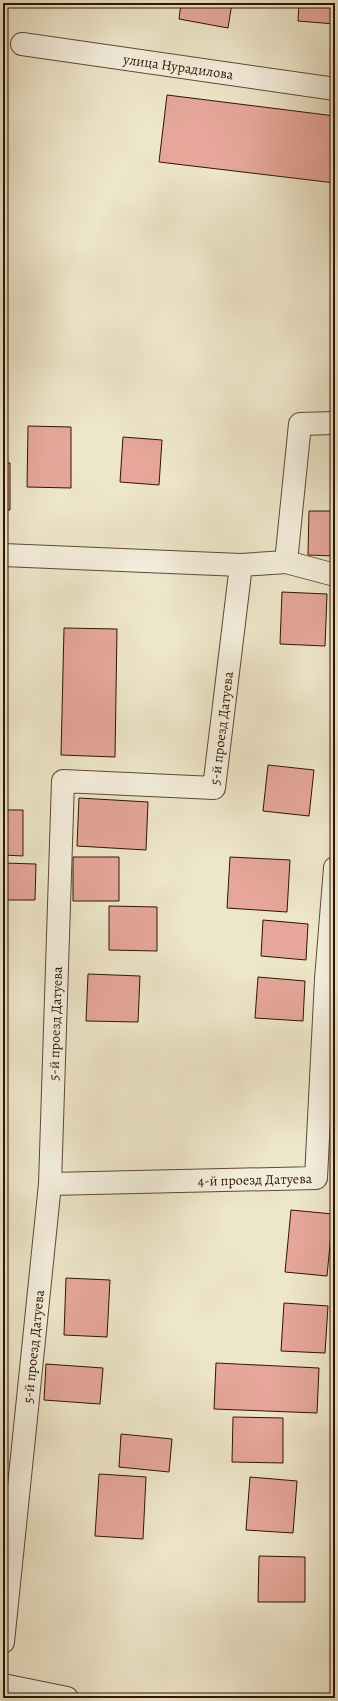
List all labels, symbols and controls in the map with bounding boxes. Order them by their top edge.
street label: улица Нурадилова [121,50,235,84]
street label: 5-й проезд Датуева [205,670,238,786]
street label: 5-й проезд Датуева [44,966,67,1081]
street label: 4-й проезд Датуева [198,1169,313,1191]
street label: 5-й проезд Датуева [19,1288,49,1404]

